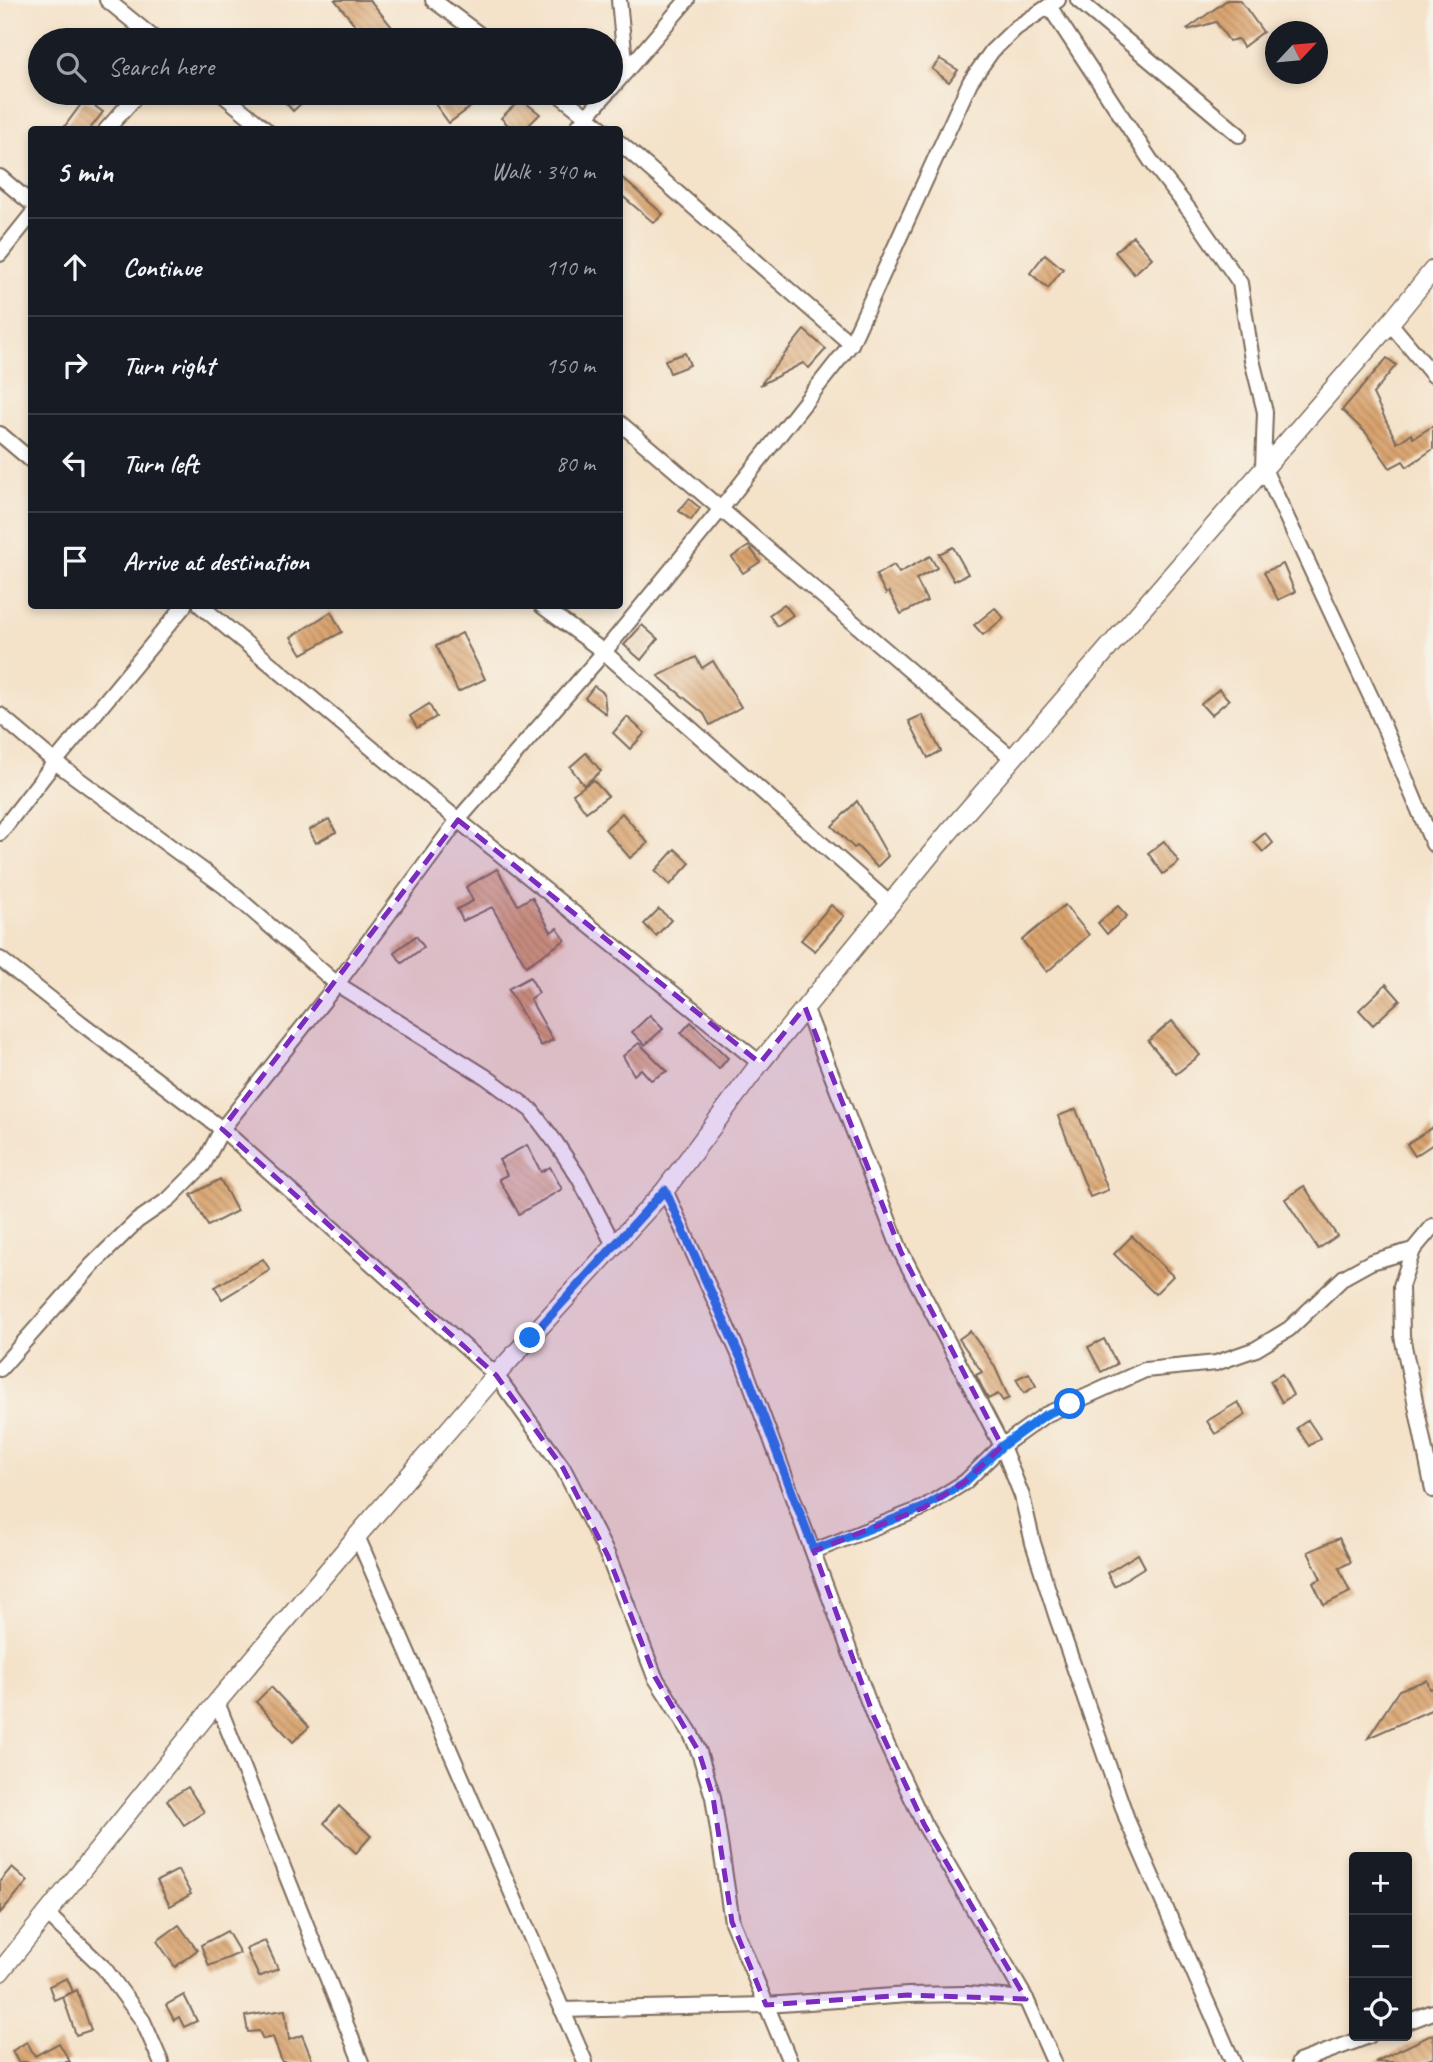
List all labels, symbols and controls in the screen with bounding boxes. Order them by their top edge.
north arrow [1265,21,1328,84]
search box [28,28,623,105]
icon: search [52,48,90,86]
text: Search here [108,50,214,83]
text: 5 min [56,153,113,191]
text: Walk · 340 m [491,157,595,186]
icon: ahead [56,248,94,286]
text: Continue [123,251,201,284]
text: 110 m [546,253,595,282]
icon: right [56,346,94,384]
text: Turn right [123,349,214,382]
text: 150 m [546,351,595,380]
icon: left [56,444,94,482]
text: Turn left [123,447,198,480]
text: 80 m [556,449,595,478]
icon: arrive [56,542,94,580]
text: Arrive at destination [123,545,309,578]
route end [514,1322,545,1353]
route start [1054,1388,1085,1419]
map controls [1349,1852,1412,2041]
button: + [1349,1852,1412,1915]
button: − [1349,1915,1412,1978]
button: locate [1349,1978,1412,2041]

